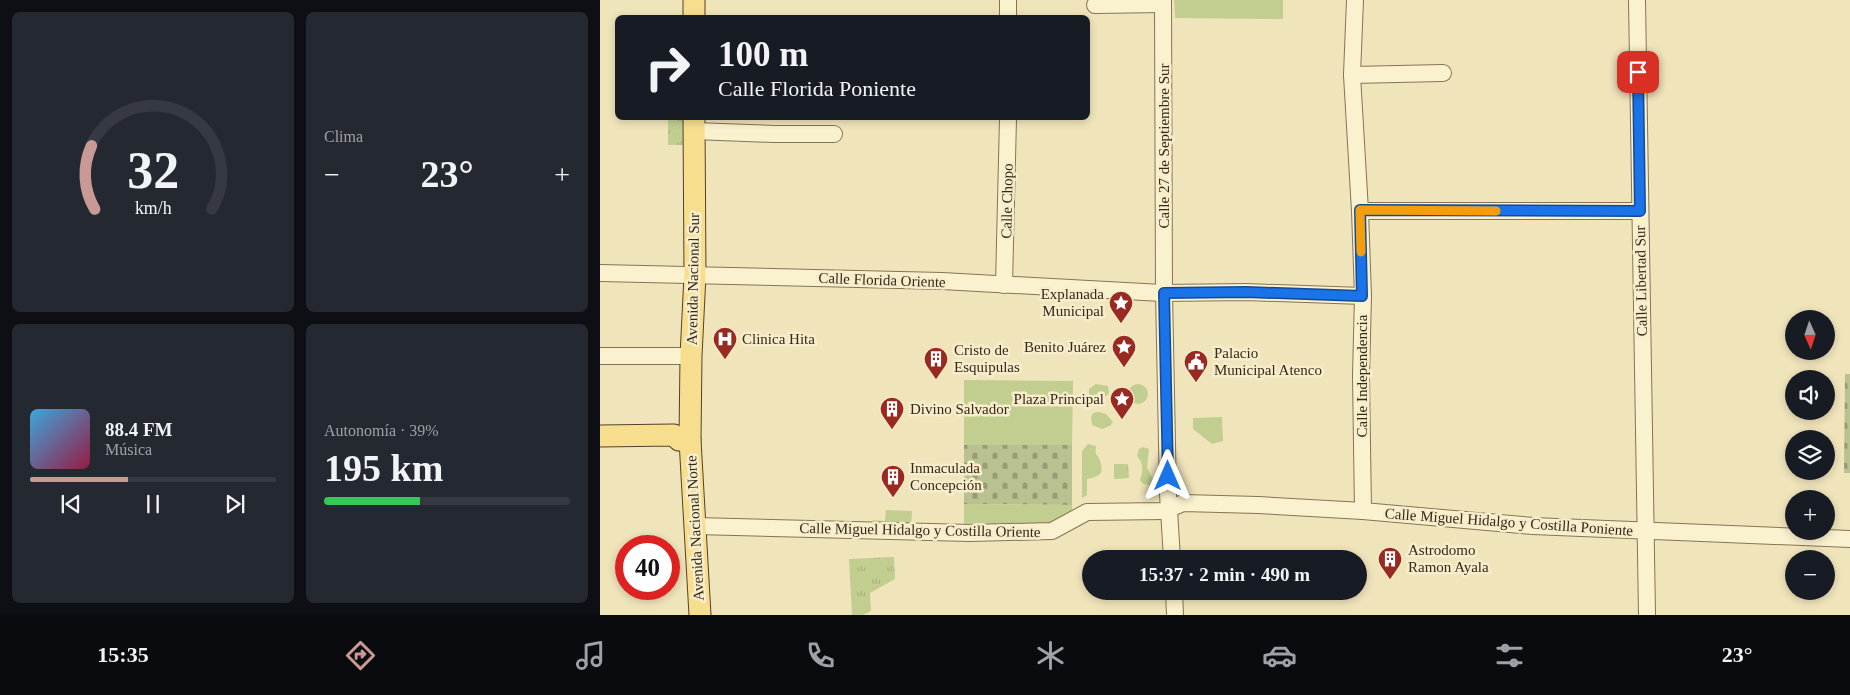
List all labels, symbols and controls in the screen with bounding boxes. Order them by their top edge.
icon: right [635,35,700,100]
text: 100 m [718,35,808,74]
pin [1617,51,1659,93]
icon: arrive [1624,58,1652,86]
street label: Calle 27 de Septiembre Sur [1156,64,1172,228]
text: Calle Florida Poniente [718,76,916,101]
text: Clima [324,128,363,145]
text: 32 [127,142,179,199]
text: 23° [420,153,474,195]
text: − [324,159,340,190]
text: + [554,159,570,190]
street label: Calle Chopo [998,163,1016,239]
text: km/h [135,198,171,218]
street label: Avenida Nacional Sur [684,213,702,345]
street label: Calle Libertad Sur [1632,225,1650,337]
street label: Calle Florida Oriente [818,270,946,290]
place label: Explanada Municipal [1041,286,1104,319]
place icon: Explanada Municipal [1108,290,1134,324]
north arrow [1785,310,1835,360]
map controls [1785,310,1835,600]
street label: Calle Independencia [1354,314,1370,437]
hospital icon: Clinica Hita [712,326,738,360]
place label: Clinica Hita [742,331,815,347]
place icon: Benito Juárez [1111,334,1137,368]
place label: Benito Juárez [1024,339,1106,355]
place label: Cristo de Esquipulas [954,342,1020,375]
place label: Palacio Municipal Atenco [1214,345,1322,378]
building icon: Cristo de Esquipulas [923,346,949,380]
public building icon: Palacio Municipal Atenco [1183,349,1209,383]
button: sound [1785,370,1835,420]
place icon: Plaza Principal [1109,386,1135,420]
place label: Plaza Principal [1014,391,1104,407]
building icon: Divino Salvador [879,396,905,430]
place label: Divino Salvador [910,401,1009,417]
text: 88.4 FM [105,419,173,440]
text: Autonomía · 39% [324,422,439,439]
button: layers [1785,430,1835,480]
text: Música [105,441,152,458]
text: 195 km [324,447,443,489]
position arrow [1141,449,1193,501]
street label: Avenida Nacional Norte [683,455,707,601]
place label: Inmaculada Concepción [910,460,982,493]
building icon: Inmaculada Concepción [880,464,906,498]
icon: previous [57,490,85,518]
icon: pause [139,490,167,518]
icon: next [221,490,249,518]
button: + [1785,490,1835,540]
street label: Calle Miguel Hidalgo y Costilla Poniente [1384,505,1634,539]
street label: Calle Miguel Hidalgo y Costilla Oriente [799,520,1041,540]
speed limit sign: 40 [615,535,680,600]
place label: Astrodomo Ramon Ayala [1408,542,1489,575]
building icon: Astrodomo Ramon Ayala [1377,546,1403,580]
button: − [1785,550,1835,600]
text: 15:37 · 2 min · 490 m [1139,564,1310,585]
icon: directions [343,638,378,673]
icon: music [573,638,608,673]
icon: phone [803,638,838,673]
icon: climate [1033,638,1068,673]
icon: car [1262,638,1297,673]
icon: filters [1492,638,1527,673]
text: 15:35 [97,642,149,667]
text: 23° [1722,642,1753,667]

